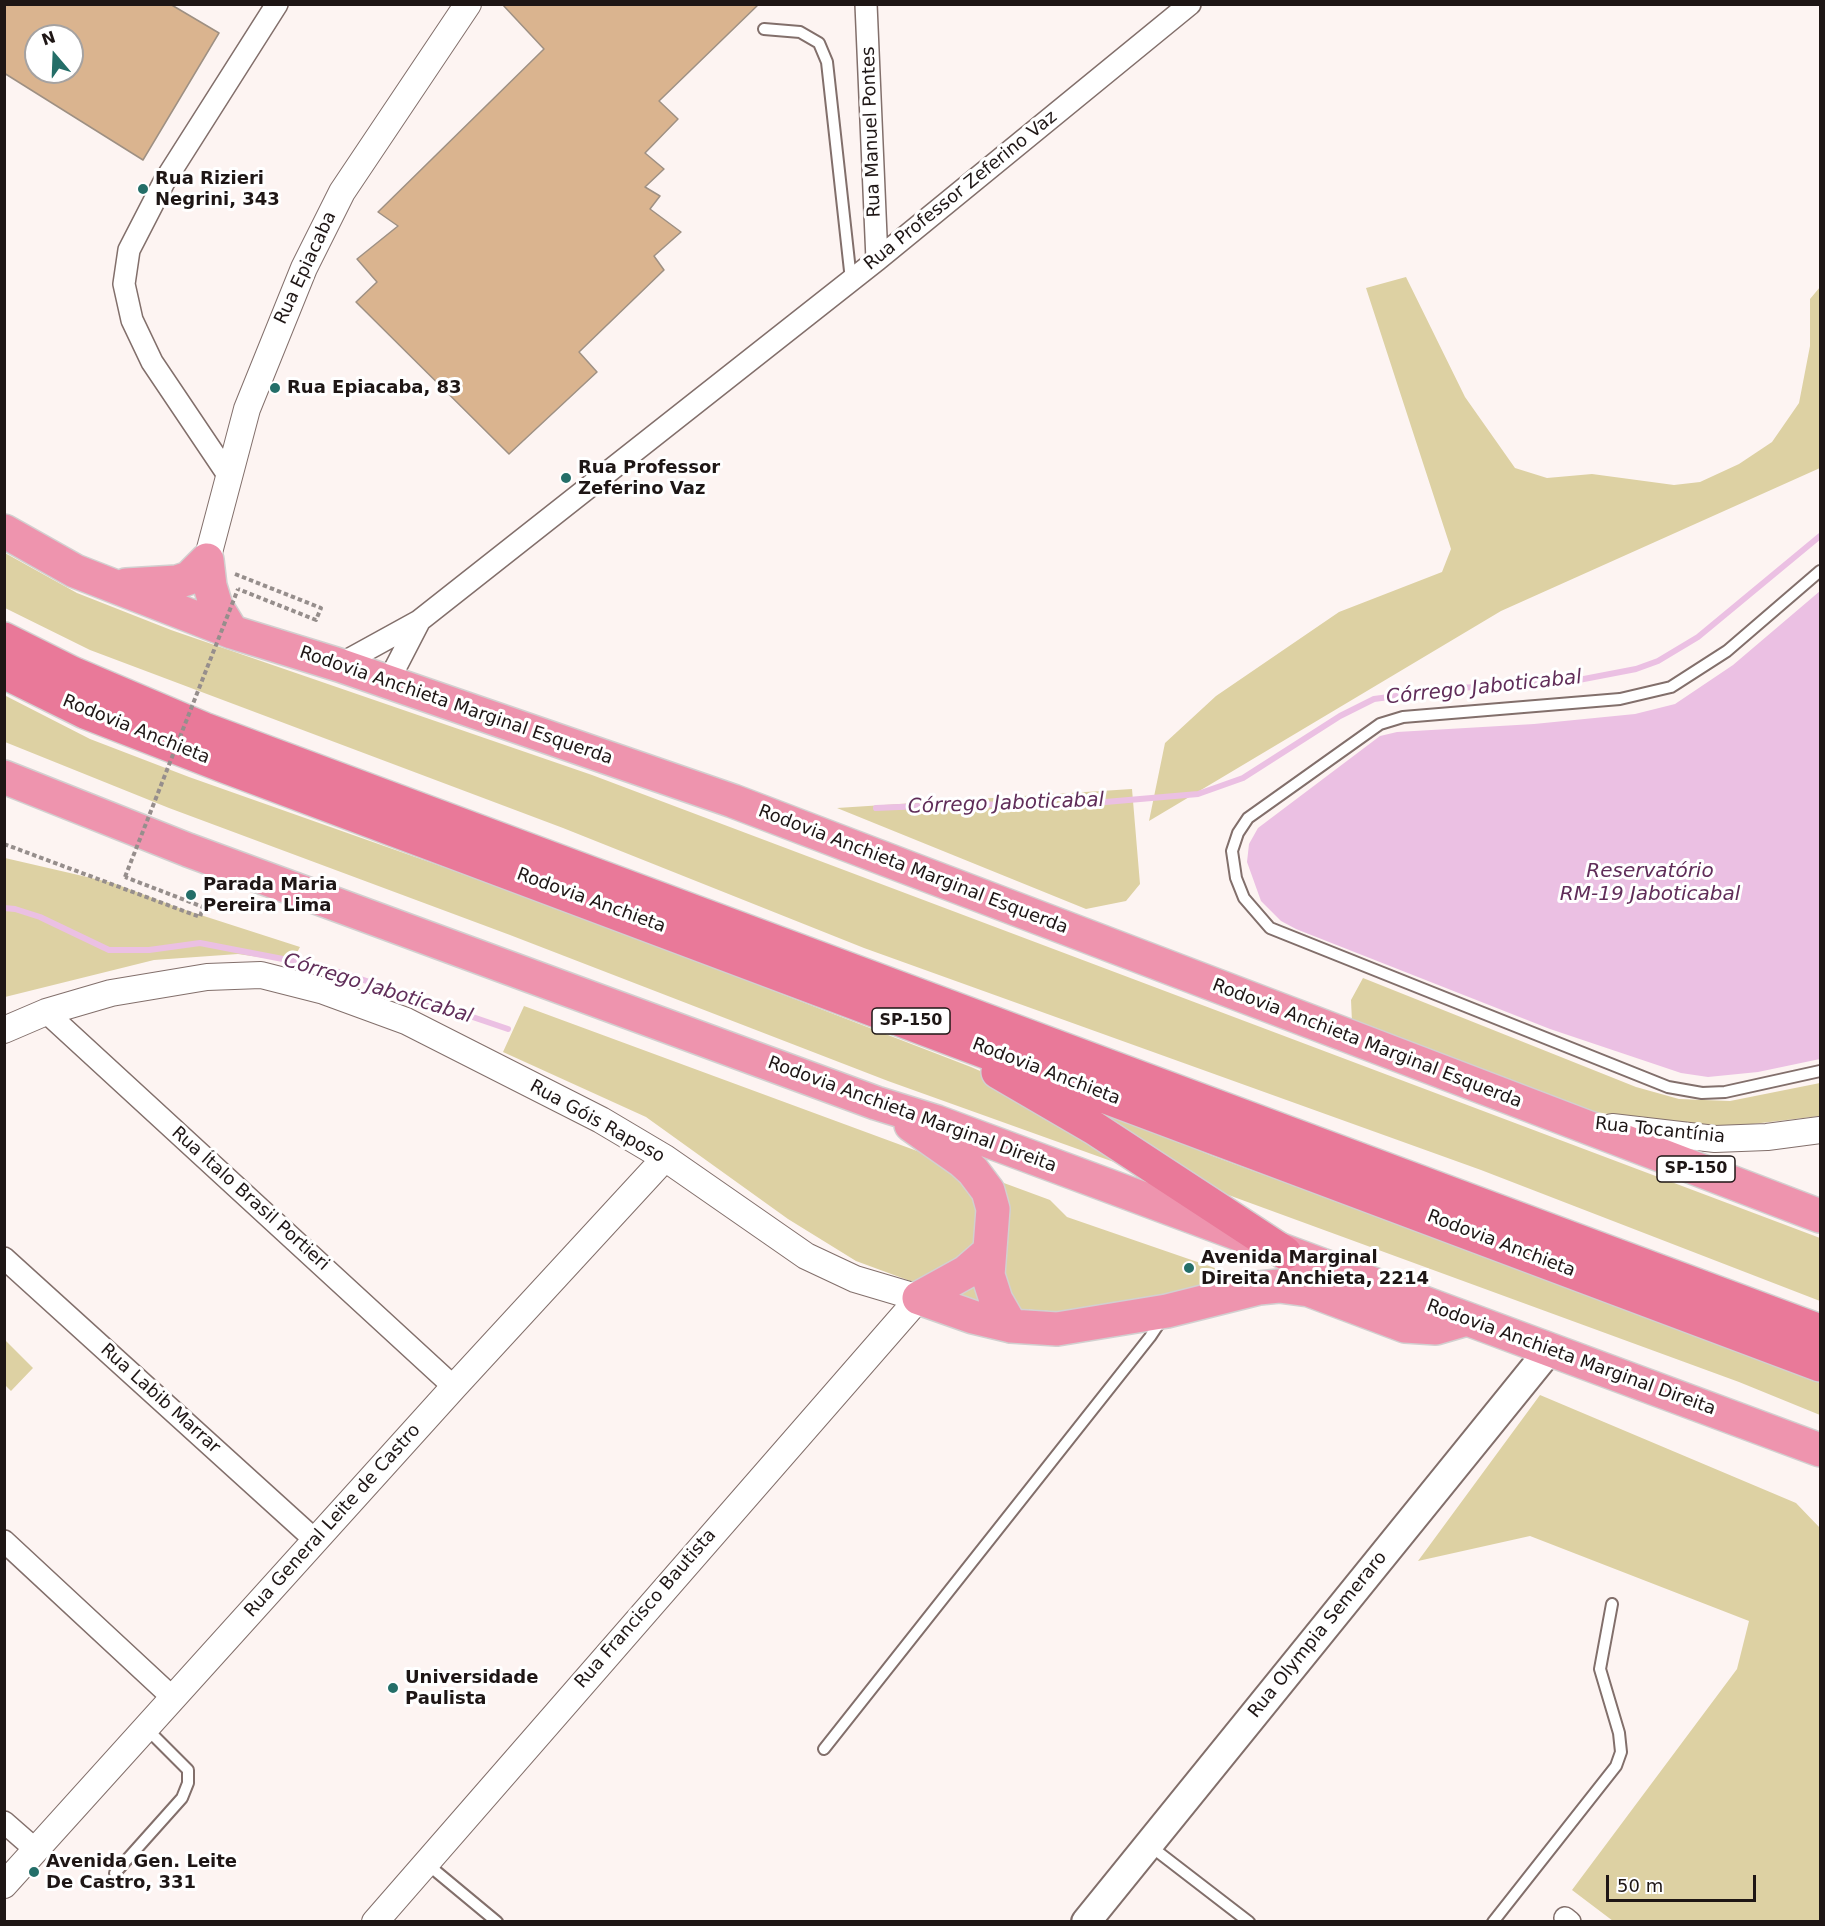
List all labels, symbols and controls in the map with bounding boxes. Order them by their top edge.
north arrow [24,24,84,84]
text: N [39,27,58,50]
street label: Rua Manuel Pontes [858,46,886,218]
street label: Rua Professor Zeferino Vaz [860,107,1062,275]
place label: Rua Rizieri Negrini, 343 [155,168,280,210]
marker: Rua Rizieri Negrini, 343 [136,182,150,196]
street label: Rua Epiacaba [270,208,342,328]
place label: Rua Epiacaba, 83 [287,377,462,399]
marker: Rua Epiacaba, 83 [268,381,282,395]
place label: Rua Professor Zeferino Vaz [578,457,720,500]
marker: Rua Professor Zeferino Vaz [559,471,573,485]
street label: Rodovia Anchieta Marginal Esquerda [297,642,615,770]
water label: Córrego Jaboticabal [1385,666,1583,710]
street label: Rodovia Anchieta [59,691,213,769]
water label: Córrego Jaboticabal [907,789,1105,819]
street label: Rodovia Anchieta Marginal Esquerda [755,801,1071,939]
water label: Reservatório RM-19 Jaboticabal [1560,860,1740,907]
street label: Rodovia Anchieta [514,864,668,938]
place label: Parada Maria Pereira Lima [203,874,337,916]
marker: Parada Maria Pereira Lima [184,888,198,902]
water label: Córrego Jaboticabal [281,949,475,1029]
street label: Rodovia Anchieta Marginal Esquerda [1209,975,1525,1113]
road number: SP-150 [872,1008,950,1034]
street label: Rodovia Anchieta [969,1034,1123,1110]
street label: Rodovia Anchieta Marginal Direita [765,1053,1059,1177]
street label: Rua Góis Raposo [526,1076,668,1168]
street label: Rua Tocantínia [1594,1113,1726,1149]
street label: Rua Ítalo Brasil Portieri [167,1122,333,1276]
road number: SP-150 [1657,1156,1735,1182]
street label: Rodovia Anchieta [1424,1206,1578,1282]
place label: Avenida Marginal Direita Anchieta, 2214 [1201,1247,1429,1290]
marker: Avenida Marginal Direita Anchieta, 2214 [1182,1261,1196,1275]
street label: Rodovia Anchieta Marginal Direita [1424,1296,1718,1420]
street label: Rua Labib Marrar [96,1339,224,1459]
street label: Rua General Leite de Castro [241,1420,425,1622]
street label: Rua Francisco Bautista [571,1525,721,1693]
street label: Rua Olympia Semeraro [1244,1547,1392,1723]
place label: Universidade Paulista [405,1667,538,1710]
marker: Universidade Paulista [386,1681,400,1695]
place label: Avenida Gen. Leite De Castro, 331 [46,1851,237,1894]
scale bar [1609,1863,1759,1901]
marker: Avenida Gen. Leite De Castro, 331 [27,1865,41,1879]
text: 50 m [1617,1875,1663,1896]

